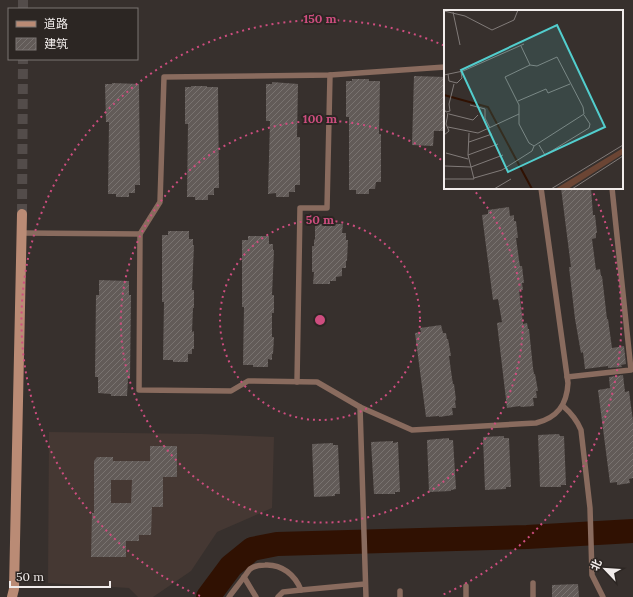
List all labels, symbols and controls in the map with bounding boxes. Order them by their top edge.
legend [8,8,138,60]
inset map [444,10,623,189]
text: 150 m [303,11,337,26]
text: 道路 [44,16,68,31]
text: 建筑 [44,36,68,51]
text: 100 m [303,111,337,126]
text: 50 m [306,212,334,227]
centre of rings [313,313,327,327]
north arrow [585,549,625,589]
text: 北 [587,557,605,573]
scale bar [10,563,110,589]
text: 50 m [16,569,44,584]

